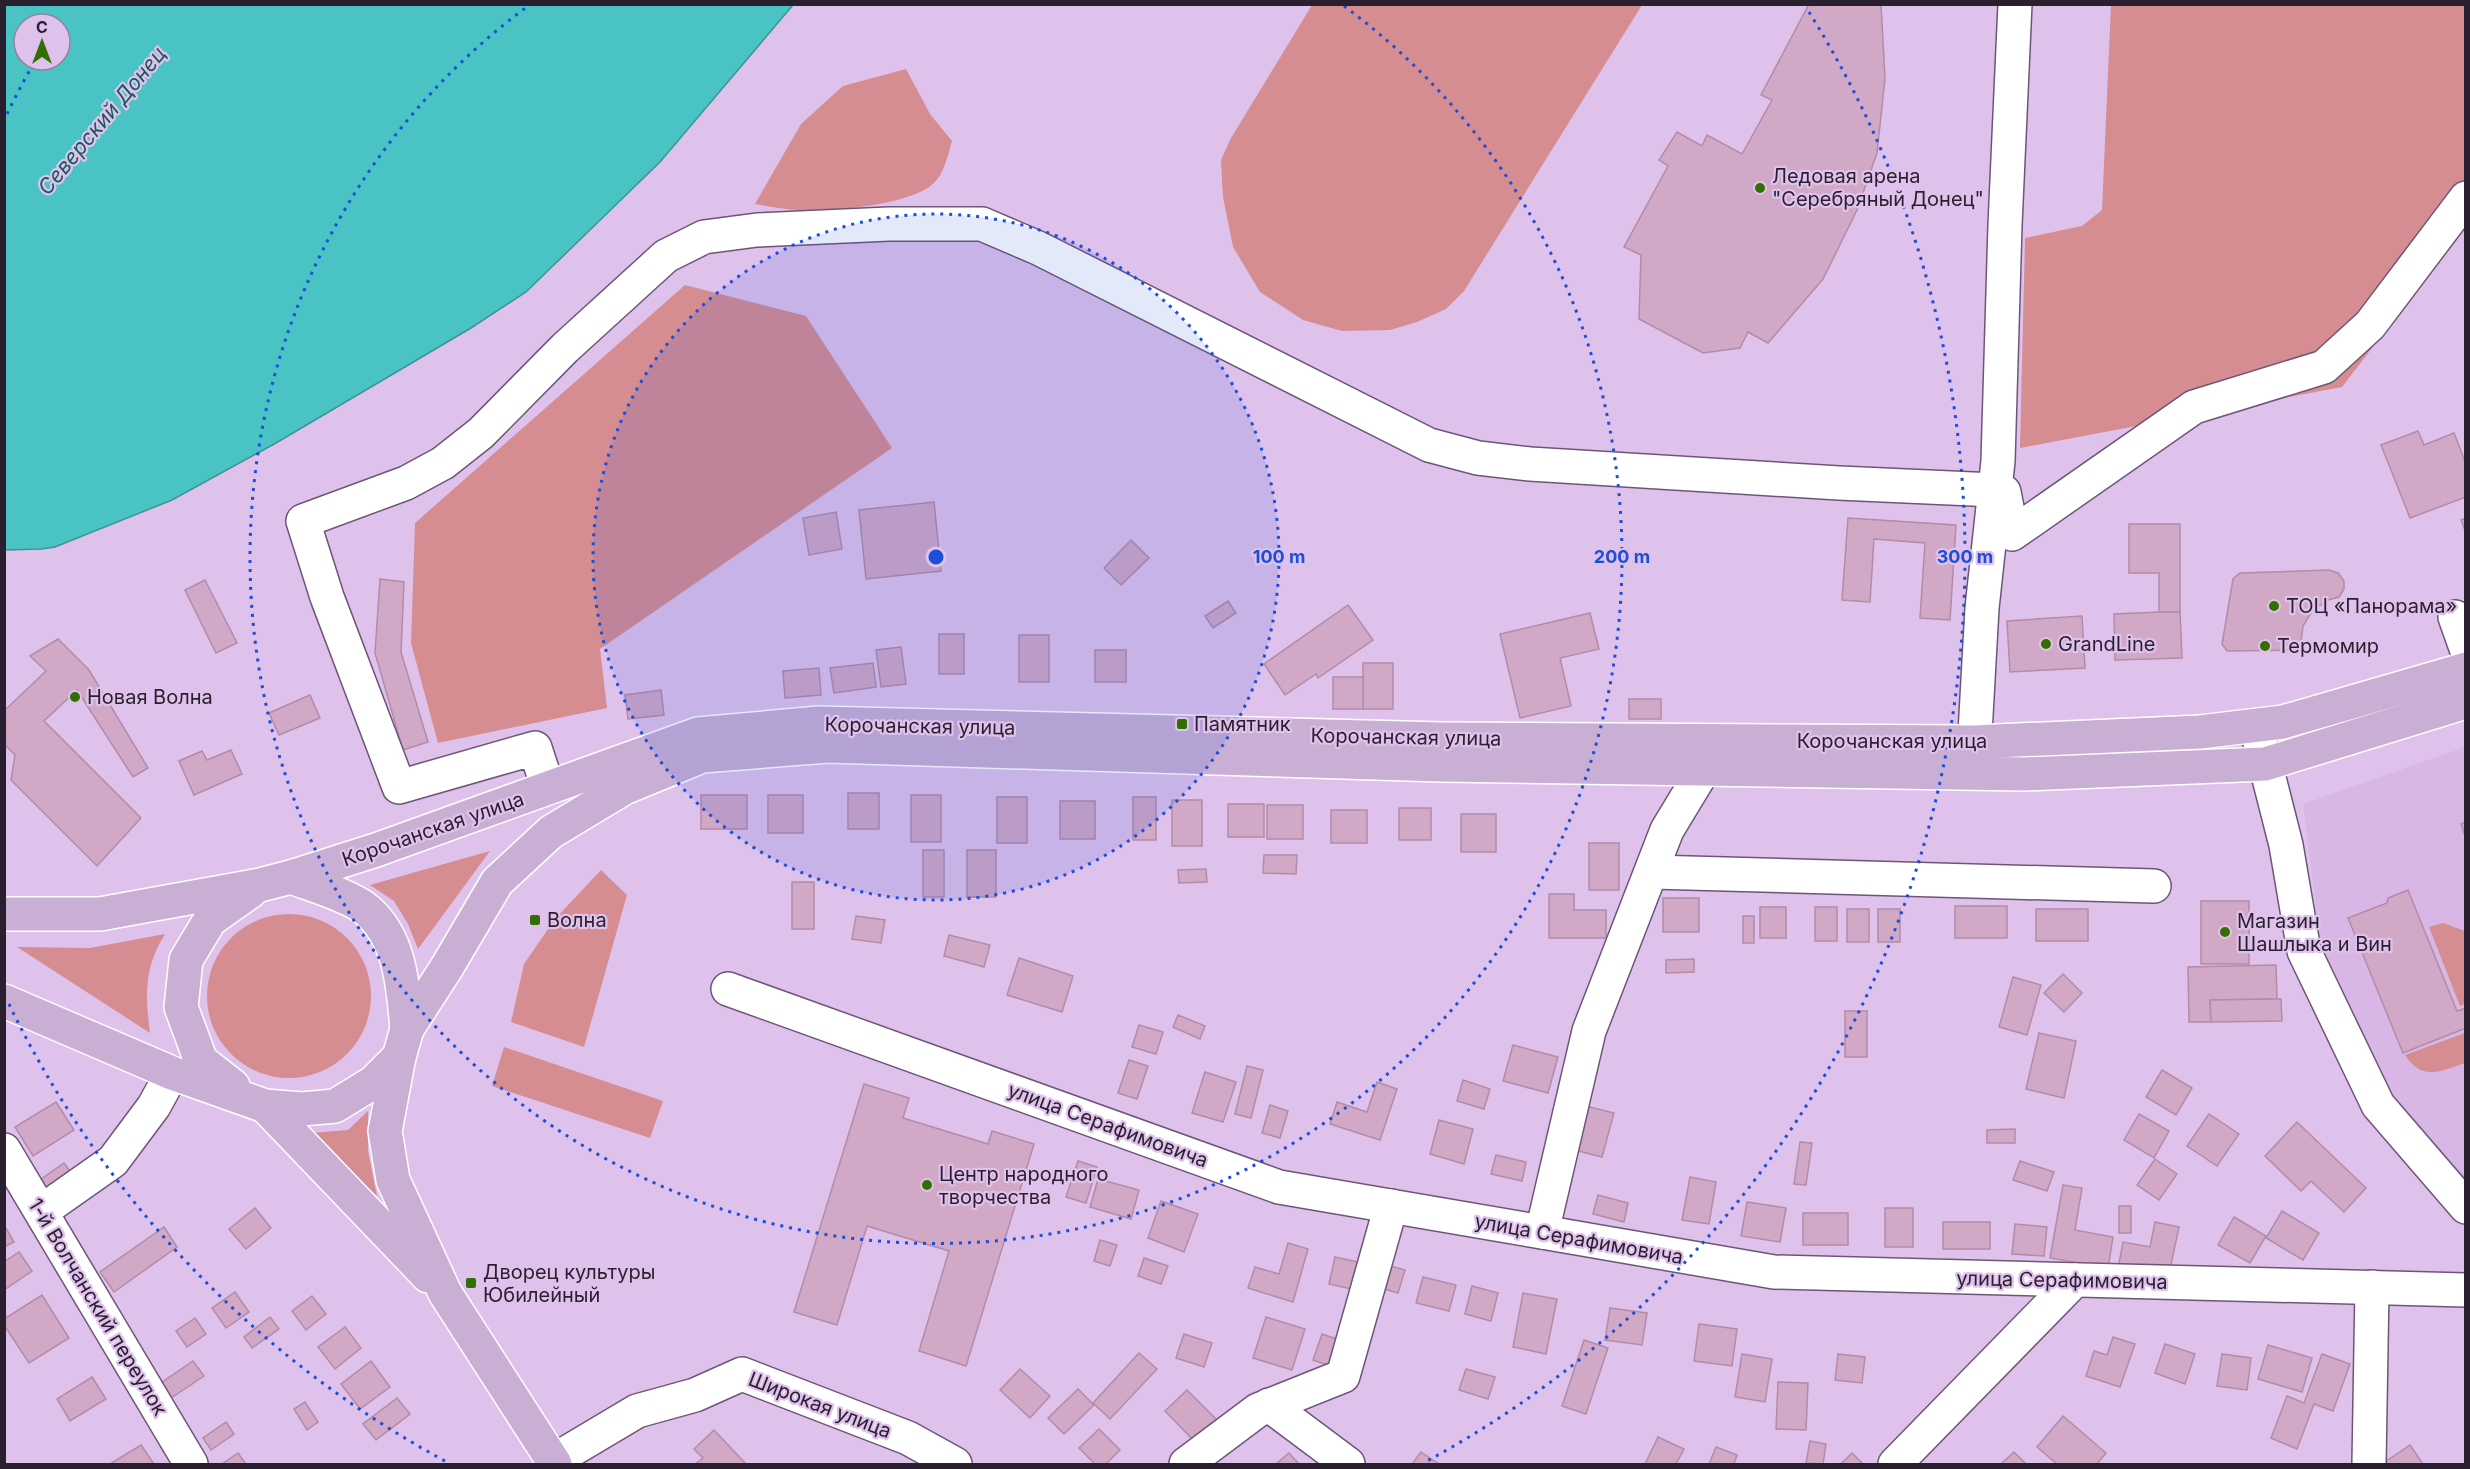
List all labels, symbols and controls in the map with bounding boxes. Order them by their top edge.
north arrow [12,12,72,72]
text: С [36,17,48,37]
water label: Северский Донец [32,42,171,200]
place label: Ледовая арена "Серебряный Донец" [1772,164,1984,211]
marker: Ледовая арена "Серебряный Донец" [1753,181,1767,195]
text: 100 m [1253,546,1305,567]
text: 200 m [1594,546,1650,567]
text: 300 m [1937,546,1993,567]
centre of rings [926,547,946,567]
place label: ТОЦ «Панорама» [2286,594,2457,618]
marker: ТОЦ «Панорама» [2267,599,2281,613]
place label: GrandLine [2058,632,2155,656]
place label: Термомир [2277,634,2379,658]
marker: GrandLine [2039,637,2053,651]
marker: Термомир [2258,639,2272,653]
place label: Новая Волна [87,685,213,709]
marker: Новая Волна [68,690,82,704]
street label: Корочанская улица [824,712,1016,740]
place label: Памятник [1194,712,1291,736]
marker: Памятник [1175,717,1189,731]
street label: Корочанская улица [1310,723,1502,751]
street label: Корочанская улица [1797,729,1987,753]
street label: Корочанская улица [339,787,527,871]
place label: Волна [547,908,607,932]
place label: Магазин Шашлыка и Вин [2237,909,2392,956]
marker: Волна [528,913,542,927]
marker: Магазин Шашлыка и Вин [2218,925,2232,939]
street label: улица Серафимовича [1005,1078,1211,1172]
place label: Центр народного творчества [939,1162,1108,1209]
marker: Центр народного творчества [920,1178,934,1192]
street label: 1-й Волчанский переулок [24,1194,173,1420]
street label: улица Серафимовича [1473,1209,1685,1269]
place label: Дворец культуры Юбилейный [483,1260,655,1307]
street label: улица Серафимовича [1956,1266,2168,1294]
marker: Дворец культуры Юбилейный [464,1276,478,1290]
street label: Широкая улица [745,1367,895,1443]

